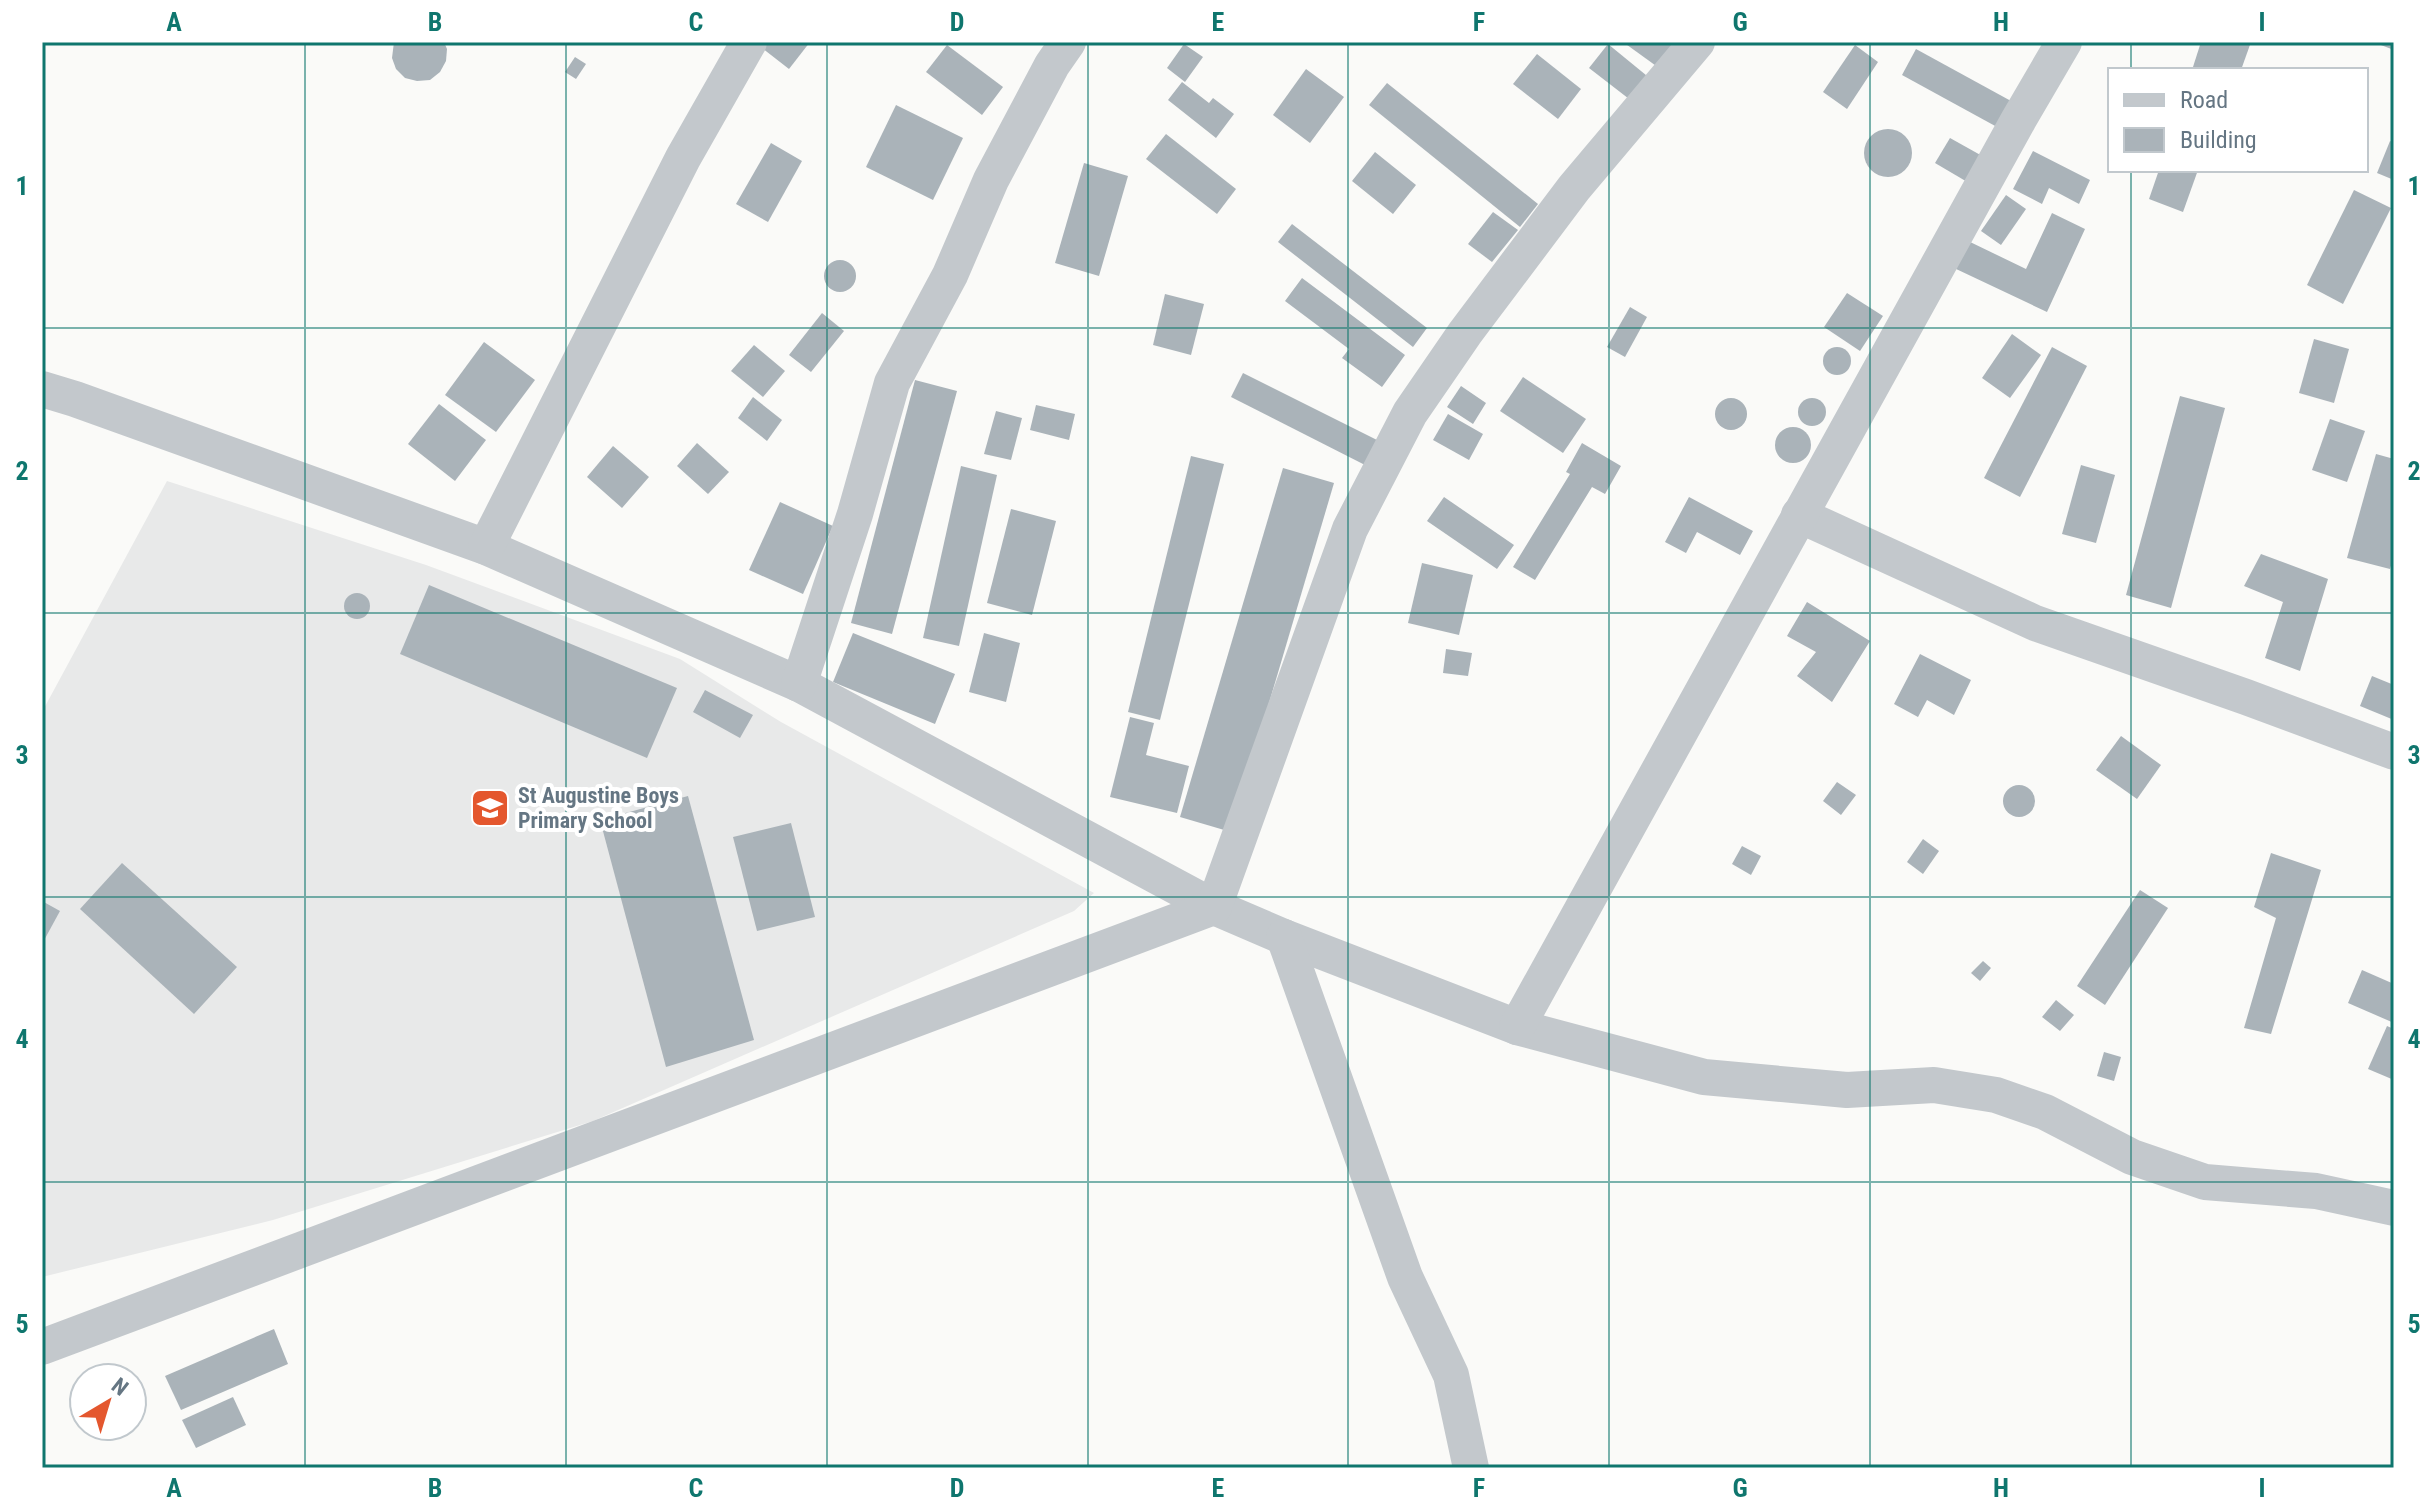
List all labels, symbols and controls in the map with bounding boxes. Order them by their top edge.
text: A [166,7,182,37]
text: B [428,7,442,37]
text: C [689,7,704,37]
text: D [950,7,964,37]
text: E [1212,7,1225,37]
text: F [1473,7,1485,37]
text: G [1732,7,1748,37]
text: H [1993,7,2009,37]
text: I [2258,7,2266,37]
legend [2108,68,2368,172]
text: Road [2180,86,2228,114]
text: Building [2180,126,2257,154]
text: 1 [15,171,29,201]
text: 1 [2407,171,2421,201]
text: 2 [15,456,29,486]
text: 2 [2407,456,2421,486]
text: 3 [15,740,29,770]
text: 3 [2407,740,2421,770]
place label: St Augustine Boys Primary School [518,783,679,833]
school or university icon: St Augustine Boys Primary School [469,787,511,829]
text: 4 [15,1024,29,1054]
text: 4 [2407,1024,2421,1054]
text: 5 [15,1309,29,1339]
text: 5 [2407,1309,2421,1339]
north arrow [68,1362,148,1442]
text: N [107,1373,133,1401]
text: A [166,1473,182,1503]
text: B [428,1473,442,1503]
text: C [689,1473,704,1503]
text: D [950,1473,964,1503]
text: E [1212,1473,1225,1503]
text: F [1473,1473,1485,1503]
text: G [1732,1473,1748,1503]
text: H [1993,1473,2009,1503]
text: I [2258,1473,2266,1503]

